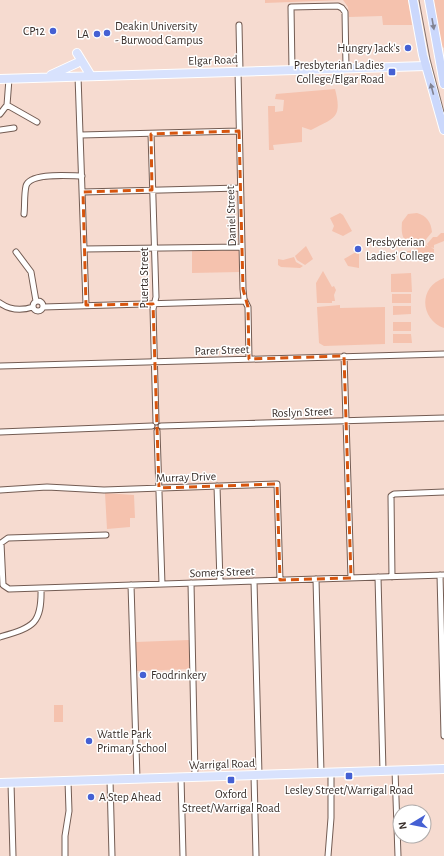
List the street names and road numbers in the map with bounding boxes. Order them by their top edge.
street label: Elgar Road [188,53,238,67]
street label: Daniel Street [224,185,238,247]
street label: Puerta Street [138,247,150,309]
street label: Parer Street [194,343,250,357]
street label: Roslyn Street [271,405,333,420]
street label: Murray Drive [156,470,216,485]
street label: Somers Street [189,565,255,579]
street label: Warrigal Road [189,757,255,771]

